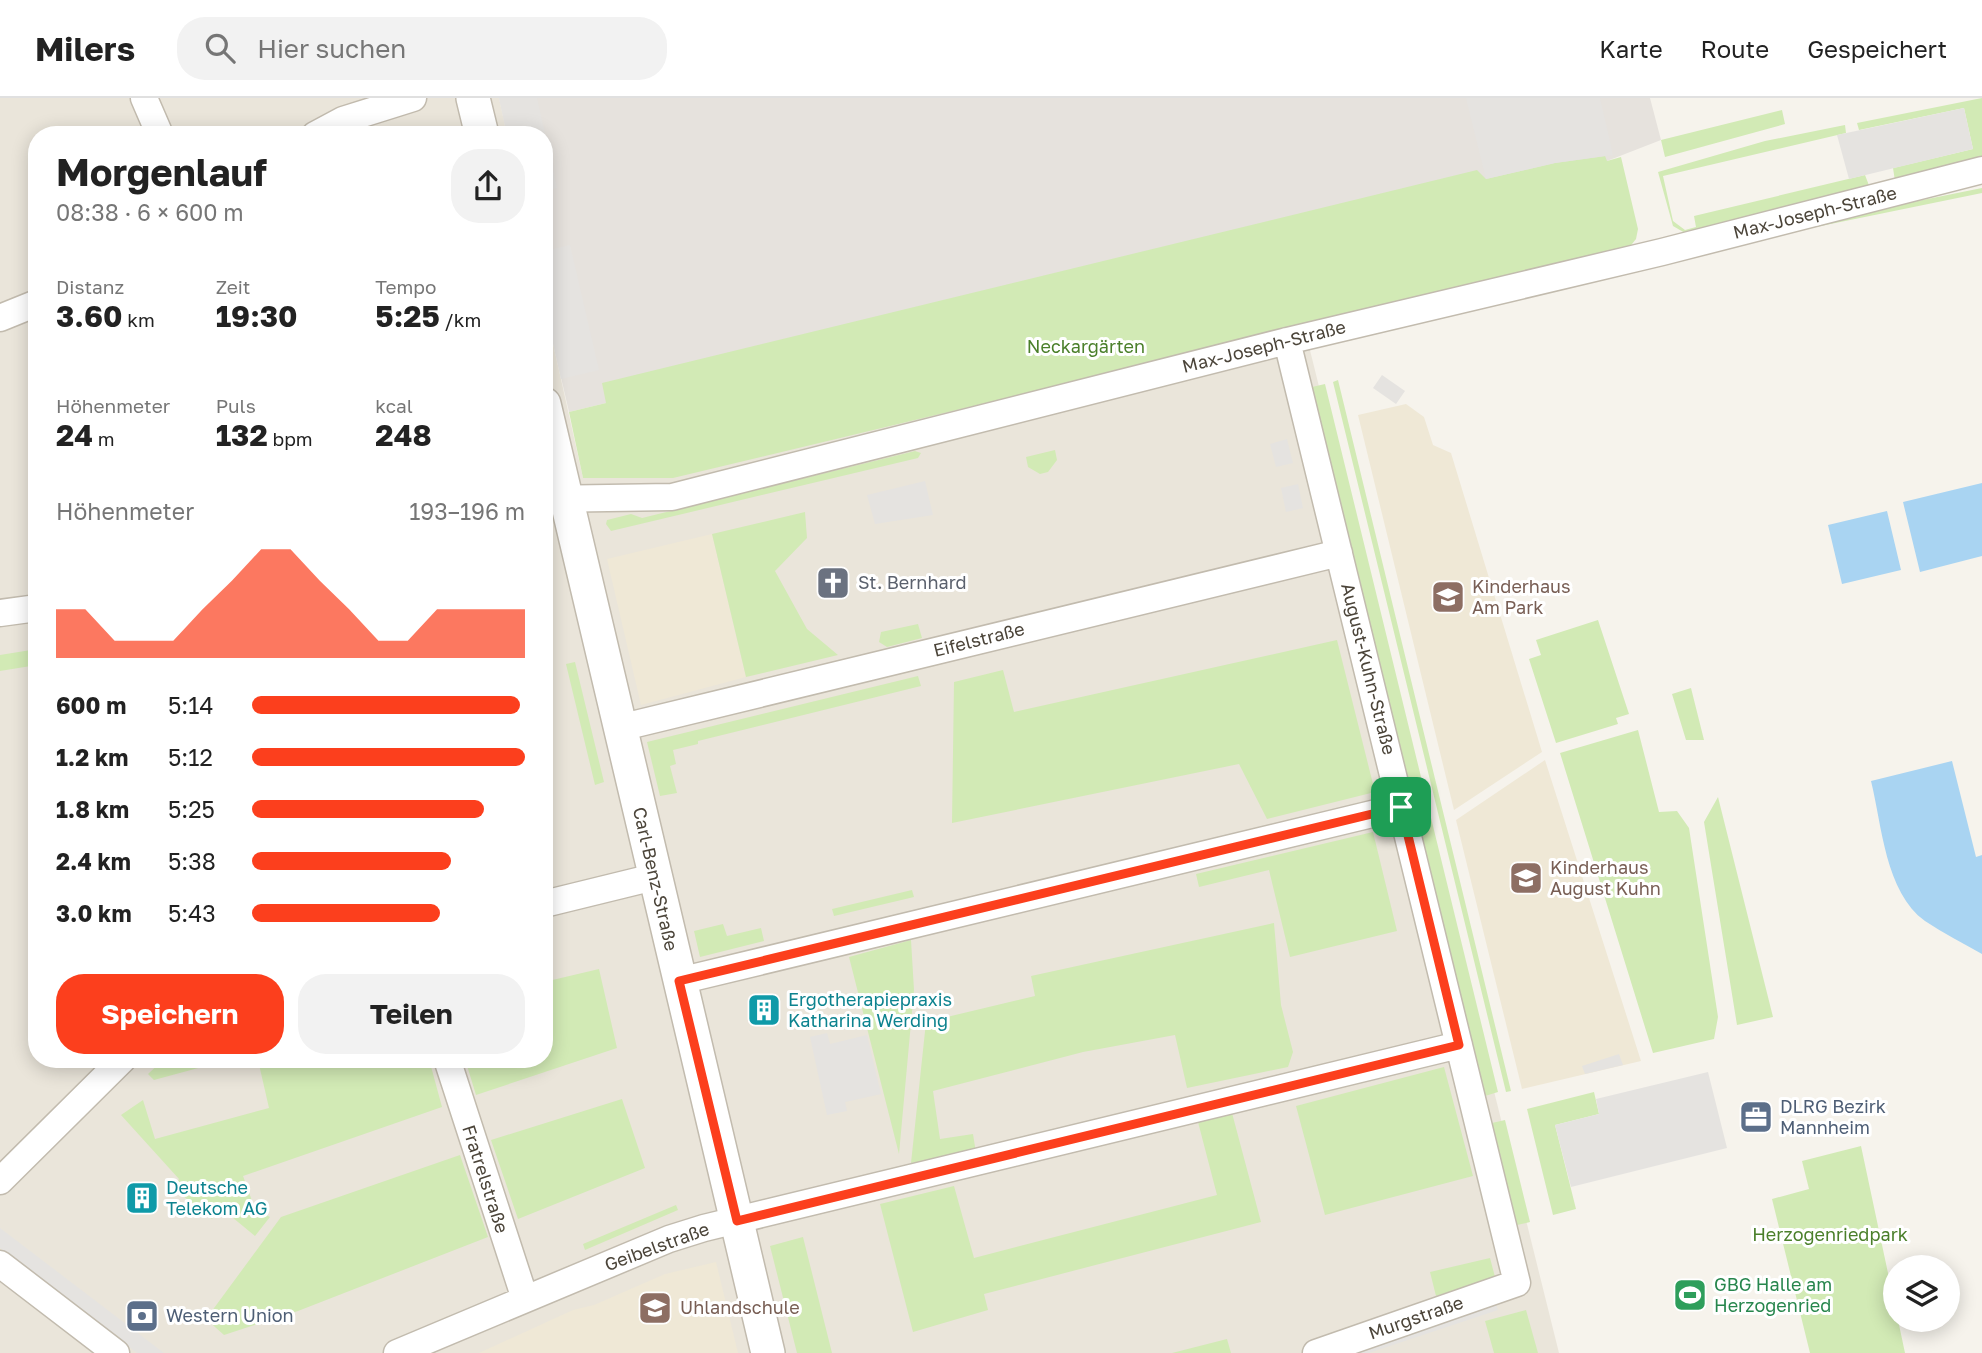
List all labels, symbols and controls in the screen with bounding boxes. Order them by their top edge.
search box [177,17,667,80]
text: Milers [35,29,135,68]
icon: search [201,29,239,67]
text: Hier suchen [257,33,406,64]
text: Karte [1599,34,1663,63]
text: Route [1701,34,1769,63]
text: Gespeichert [1807,34,1947,63]
text: Morgenlauf [56,149,267,194]
button: share [451,149,525,223]
street label: Max-Joseph-Straße [1731,181,1899,243]
text: 08:38 · 6 × 600 m [56,198,244,226]
text: Distanz [56,275,124,298]
text: Zeit [216,275,250,298]
text: Tempo [375,275,436,298]
text: 3.60 [56,298,122,334]
text: 19:30 [216,298,298,334]
text: 5:25 [375,298,440,334]
text: km [122,308,155,331]
text: /km [440,308,481,331]
street label: Max-Joseph-Straße [1180,315,1348,377]
park label: Neckargärten [1027,335,1145,357]
text: Höhenmeter [56,394,170,417]
text: Puls [216,394,256,417]
text: kcal [375,394,413,417]
text: 24 [56,417,93,453]
text: 132 [216,417,268,453]
text: 248 [375,417,432,453]
text: m [93,427,115,450]
text: bpm [268,427,313,450]
text: Höhenmeter [56,497,194,525]
text: 193–196 m [409,497,525,525]
church icon: St. Bernhard [814,564,852,602]
place label: St. Bernhard [858,571,967,593]
place label: Kinderhaus Am Park [1472,575,1571,618]
school or university icon: Kinderhaus Am Park [1429,578,1467,616]
street label: August-Kuhn-Straße [1337,581,1401,757]
street label: Eifelstraße [931,617,1027,661]
text: 600 m [56,691,126,719]
text: 5:14 [168,691,213,719]
text: 1.2 km [56,743,128,771]
text: 5:12 [168,743,213,771]
pin [1371,777,1431,837]
icon: arrive [1382,788,1420,826]
text: 1.8 km [56,795,129,823]
text: 5:25 [168,795,215,823]
street label: Carl-Benz-Straße [629,805,683,953]
text: 2.4 km [56,847,131,875]
text: 5:38 [168,847,216,875]
place label: Kinderhaus August Kuhn [1550,856,1661,899]
school or university icon: Kinderhaus August Kuhn [1507,859,1545,897]
text: 3.0 km [56,899,132,927]
text: 5:43 [168,899,216,927]
button: Speichern [56,974,284,1054]
button: Teilen [298,974,525,1054]
place label: Ergotherapiepraxis Katharina Werding [788,988,952,1031]
building icon: Ergotherapiepraxis Katharina Werding [745,991,783,1029]
place label: DLRG Bezirk Mannheim [1780,1095,1886,1138]
office icon: DLRG Bezirk Mannheim [1737,1098,1775,1136]
street label: Fratrelstraße [458,1122,514,1236]
place label: Deutsche Telekom AG [166,1176,267,1219]
building icon: Deutsche Telekom AG [123,1179,161,1217]
street label: Geibelstraße [601,1217,712,1275]
park label: Herzogenriedpark [1752,1223,1908,1245]
map controls [1883,1255,1960,1332]
button: layers [1883,1255,1960,1332]
place label: GBG Halle am Herzogenried [1714,1273,1832,1316]
sports icon: GBG Halle am Herzogenried [1671,1276,1709,1314]
school or university icon: Uhlandschule [636,1289,674,1327]
street label: Murgstraße [1365,1291,1466,1344]
place label: Uhlandschule [680,1296,800,1318]
bank icon: Western Union [123,1297,161,1335]
place label: Western Union [166,1304,294,1326]

